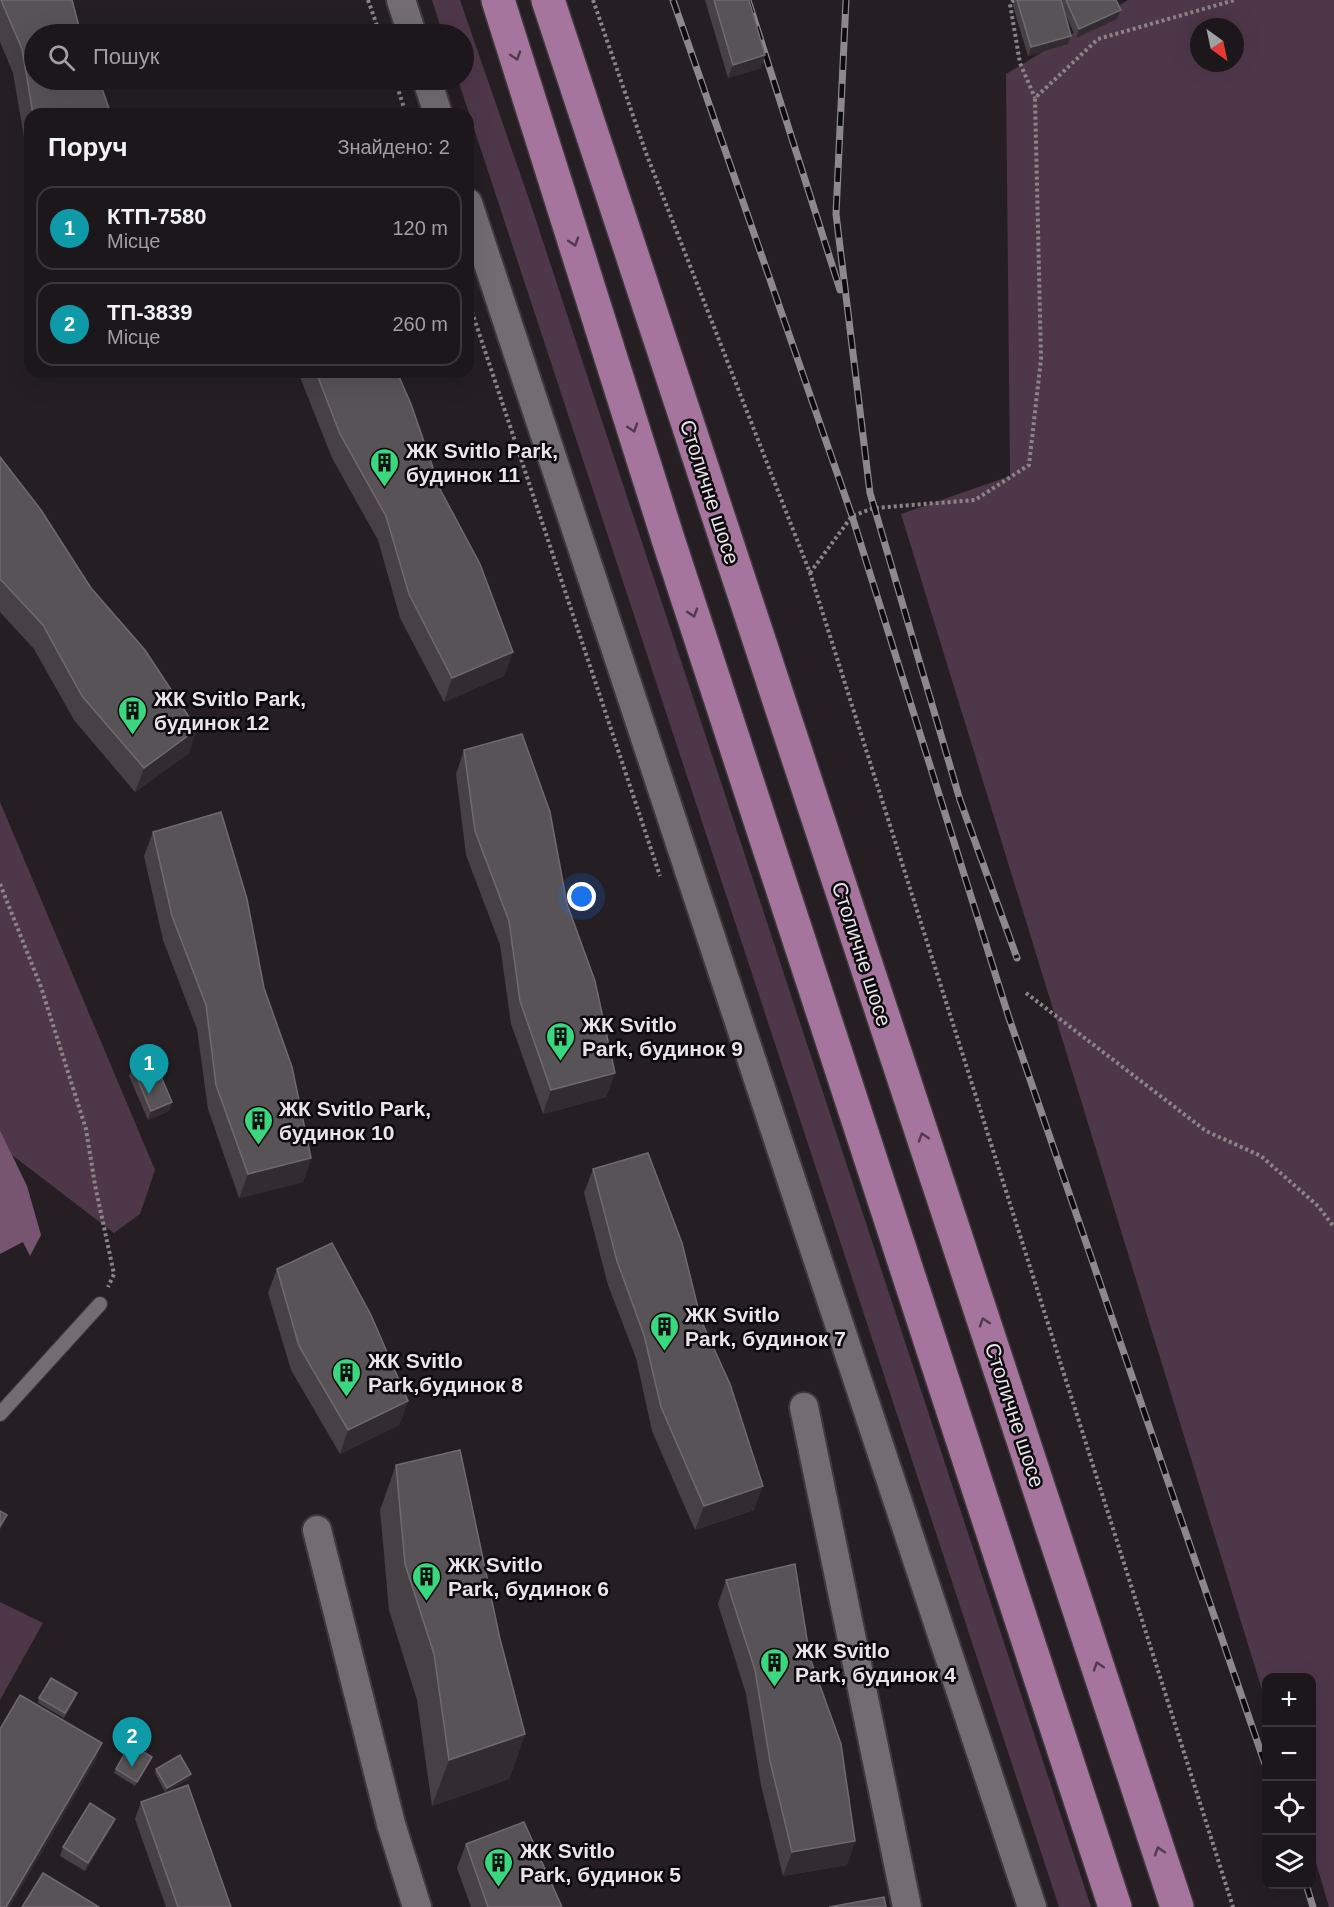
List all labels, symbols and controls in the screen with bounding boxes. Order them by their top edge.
north arrow [1190,18,1244,72]
search box [24,24,474,90]
icon: search [45,41,78,74]
text: Пошук [93,44,159,69]
one-way arrow [508,50,521,61]
text: Поруч [48,132,128,162]
text: Знайдено: 2 [337,136,450,158]
text: КТП-7580 [107,204,207,229]
text: 1 [64,217,75,239]
text: 120 m [392,217,448,239]
text: Місце [107,230,160,252]
one-way arrow [567,236,580,247]
text: ТП-3839 [107,300,193,325]
text: 2 [64,313,75,335]
text: 260 m [392,313,448,335]
text: Місце [107,326,160,348]
street label: Столичне шосе [676,417,744,567]
one-way arrow [626,422,638,433]
place label: ЖК Svitlo Park, будинок 11 [405,439,558,486]
building icon: ЖК Svitlo Park, будинок 11 [369,446,401,488]
one-way arrow [685,607,698,618]
place label: ЖК Svitlo Park, будинок 12 [153,687,306,734]
building icon: ЖК Svitlo Park, будинок 12 [117,694,149,736]
street label: Столичне шосе [828,879,896,1029]
your location [567,882,596,911]
place label: ЖК Svitlo Park, будинок 9 [581,1013,743,1060]
building icon: ЖК Svitlo Park, будинок 9 [545,1020,577,1062]
pin: 1 [130,1044,168,1094]
place label: ЖК Svitlo Park, будинок 10 [278,1097,431,1144]
building icon: ЖК Svitlo Park, будинок 10 [242,1104,274,1146]
one-way arrow [917,1132,930,1143]
place label: ЖК Svitlo Park, будинок 7 [684,1303,846,1350]
building icon: ЖК Svitlo Park, будинок 7 [648,1310,680,1352]
one-way arrow [979,1317,991,1328]
street label: Столичне шосе [981,1340,1049,1490]
place label: ЖК Svitlo Park,будинок 8 [367,1349,523,1396]
building icon: ЖК Svitlo Park,будинок 8 [331,1356,363,1398]
place label: ЖК Svitlo Park, будинок 6 [447,1553,609,1600]
building icon: ЖК Svitlo Park, будинок 6 [411,1560,443,1602]
place label: ЖК Svitlo Park, будинок 4 [794,1639,956,1686]
building icon: ЖК Svitlo Park, будинок 4 [758,1646,790,1688]
one-way arrow [1093,1661,1105,1672]
map controls [1262,1673,1316,1889]
button: + [1262,1673,1316,1727]
pin: 2 [112,1718,152,1767]
button: − [1262,1727,1316,1781]
button: locate [1262,1781,1316,1835]
button: layers [1262,1835,1316,1889]
place label: ЖК Svitlo Park, будинок 5 [519,1839,681,1886]
building icon: ЖК Svitlo Park, будинок 5 [483,1846,515,1888]
one-way arrow [1154,1846,1166,1857]

